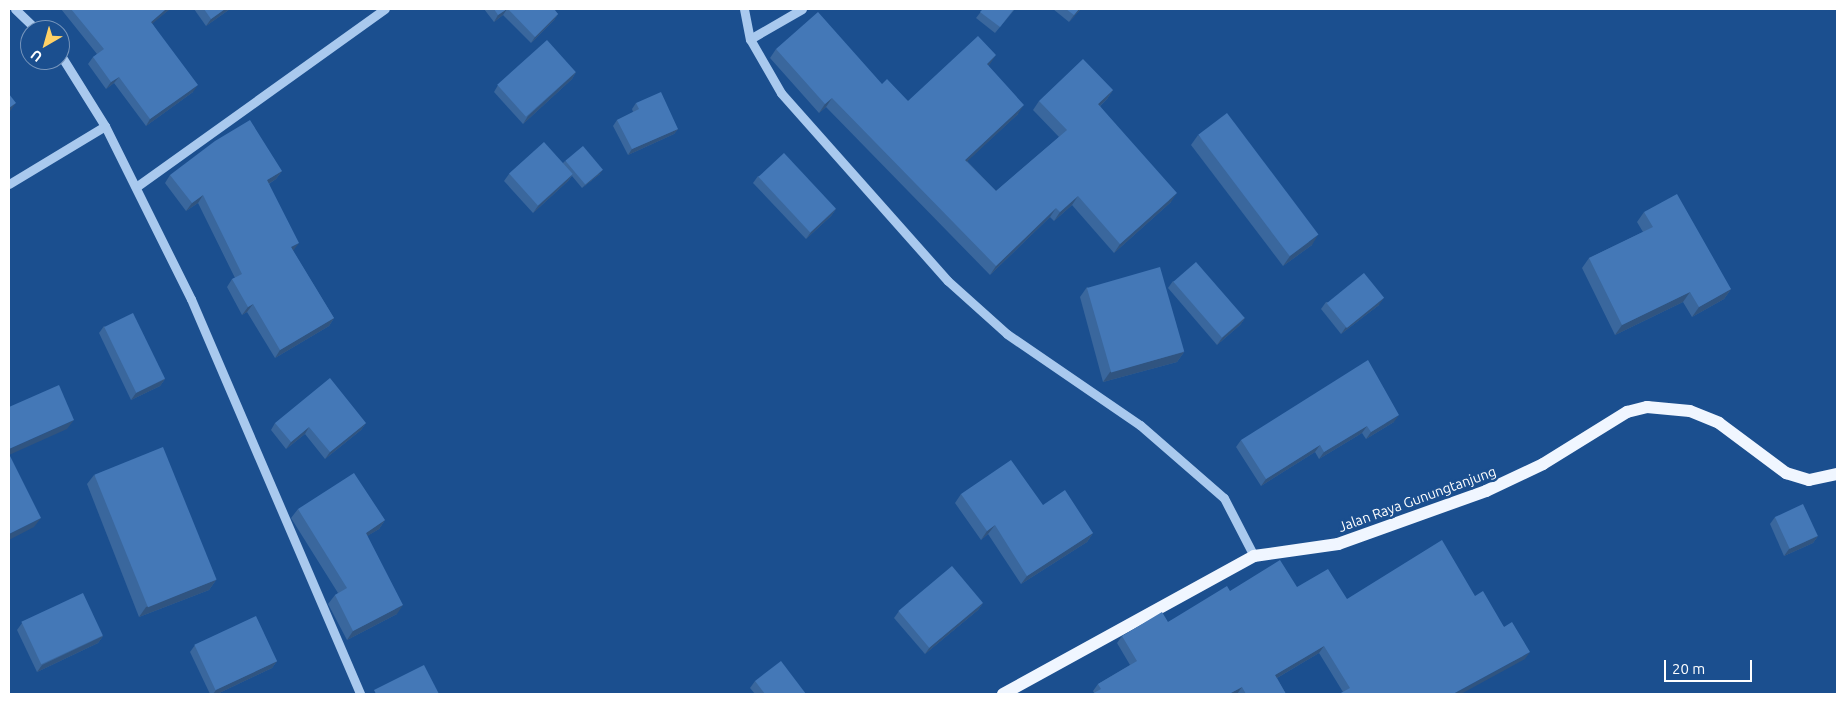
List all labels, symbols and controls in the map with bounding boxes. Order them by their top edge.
north arrow [20,20,70,70]
text: U [28,47,45,65]
street label: Jalan Raya Gunungtanjung [1336,463,1498,535]
scale bar [1666,650,1754,682]
text: 20 m [1672,660,1705,677]

